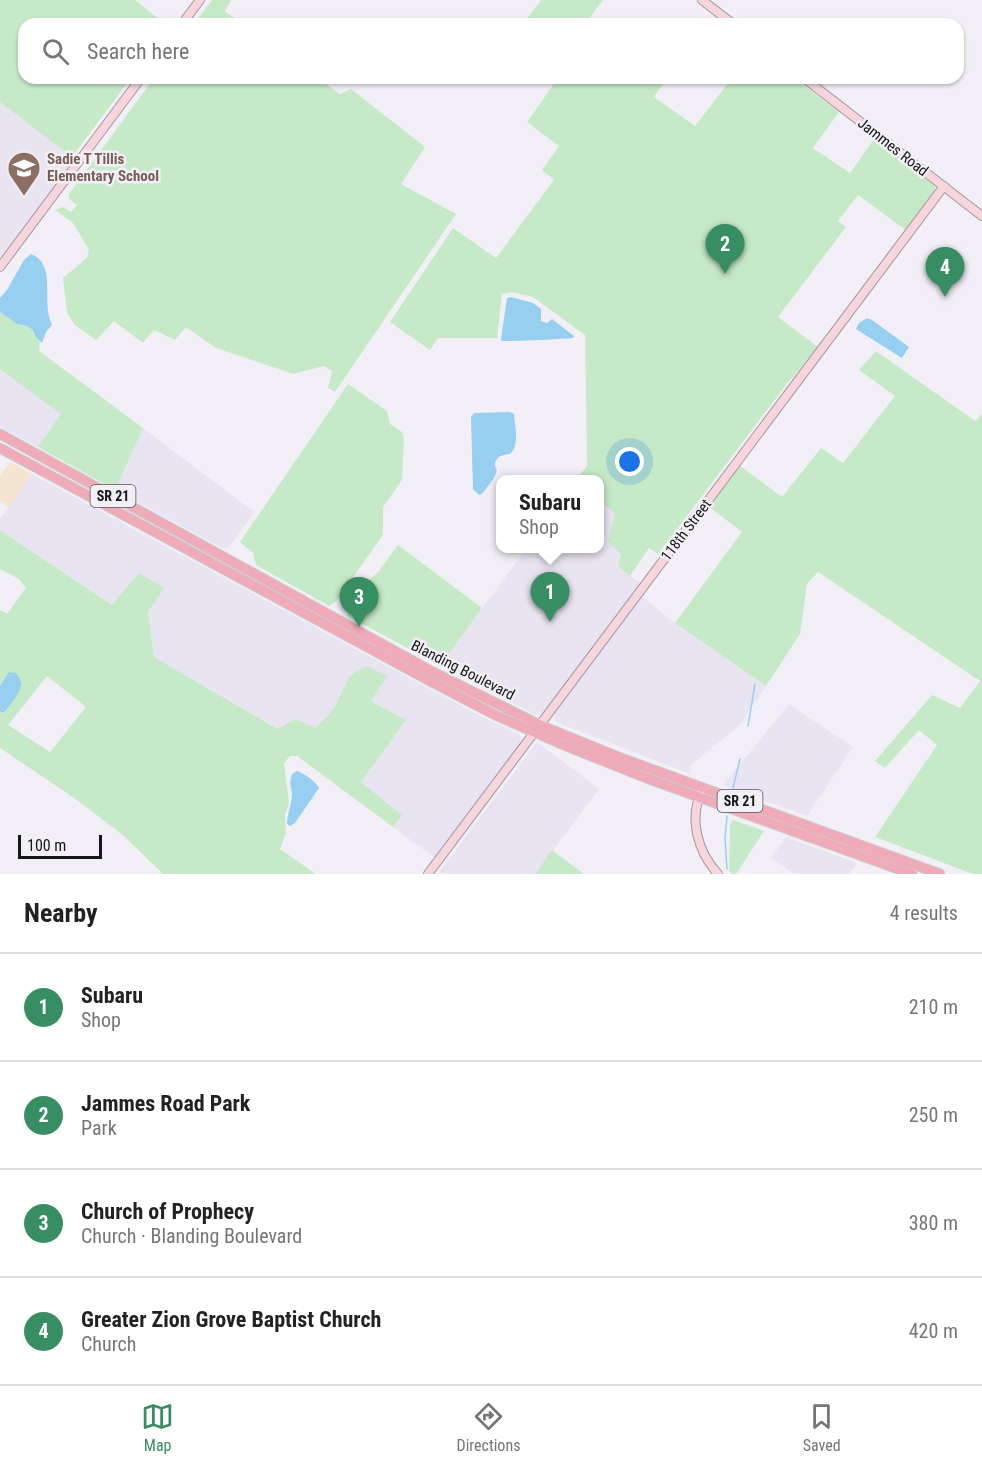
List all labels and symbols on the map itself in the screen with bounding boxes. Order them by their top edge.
street label: Jammes Road [854,114,932,180]
school or university icon: Sadie T Tillis Elementary School [6,150,42,197]
place label: Sadie T Tillis Elementary School [47,150,159,185]
pin: 2 [706,224,744,274]
pin: 4 [926,248,964,297]
your location [615,447,644,476]
road number: SR 21 [90,485,136,507]
street label: 118th Street [657,496,715,564]
pin: 1 [530,572,570,622]
pin: 3 [340,578,378,627]
street label: Blanding Boulevard [408,636,518,704]
road number: SR 21 [718,790,762,812]
scale bar [18,832,102,860]

